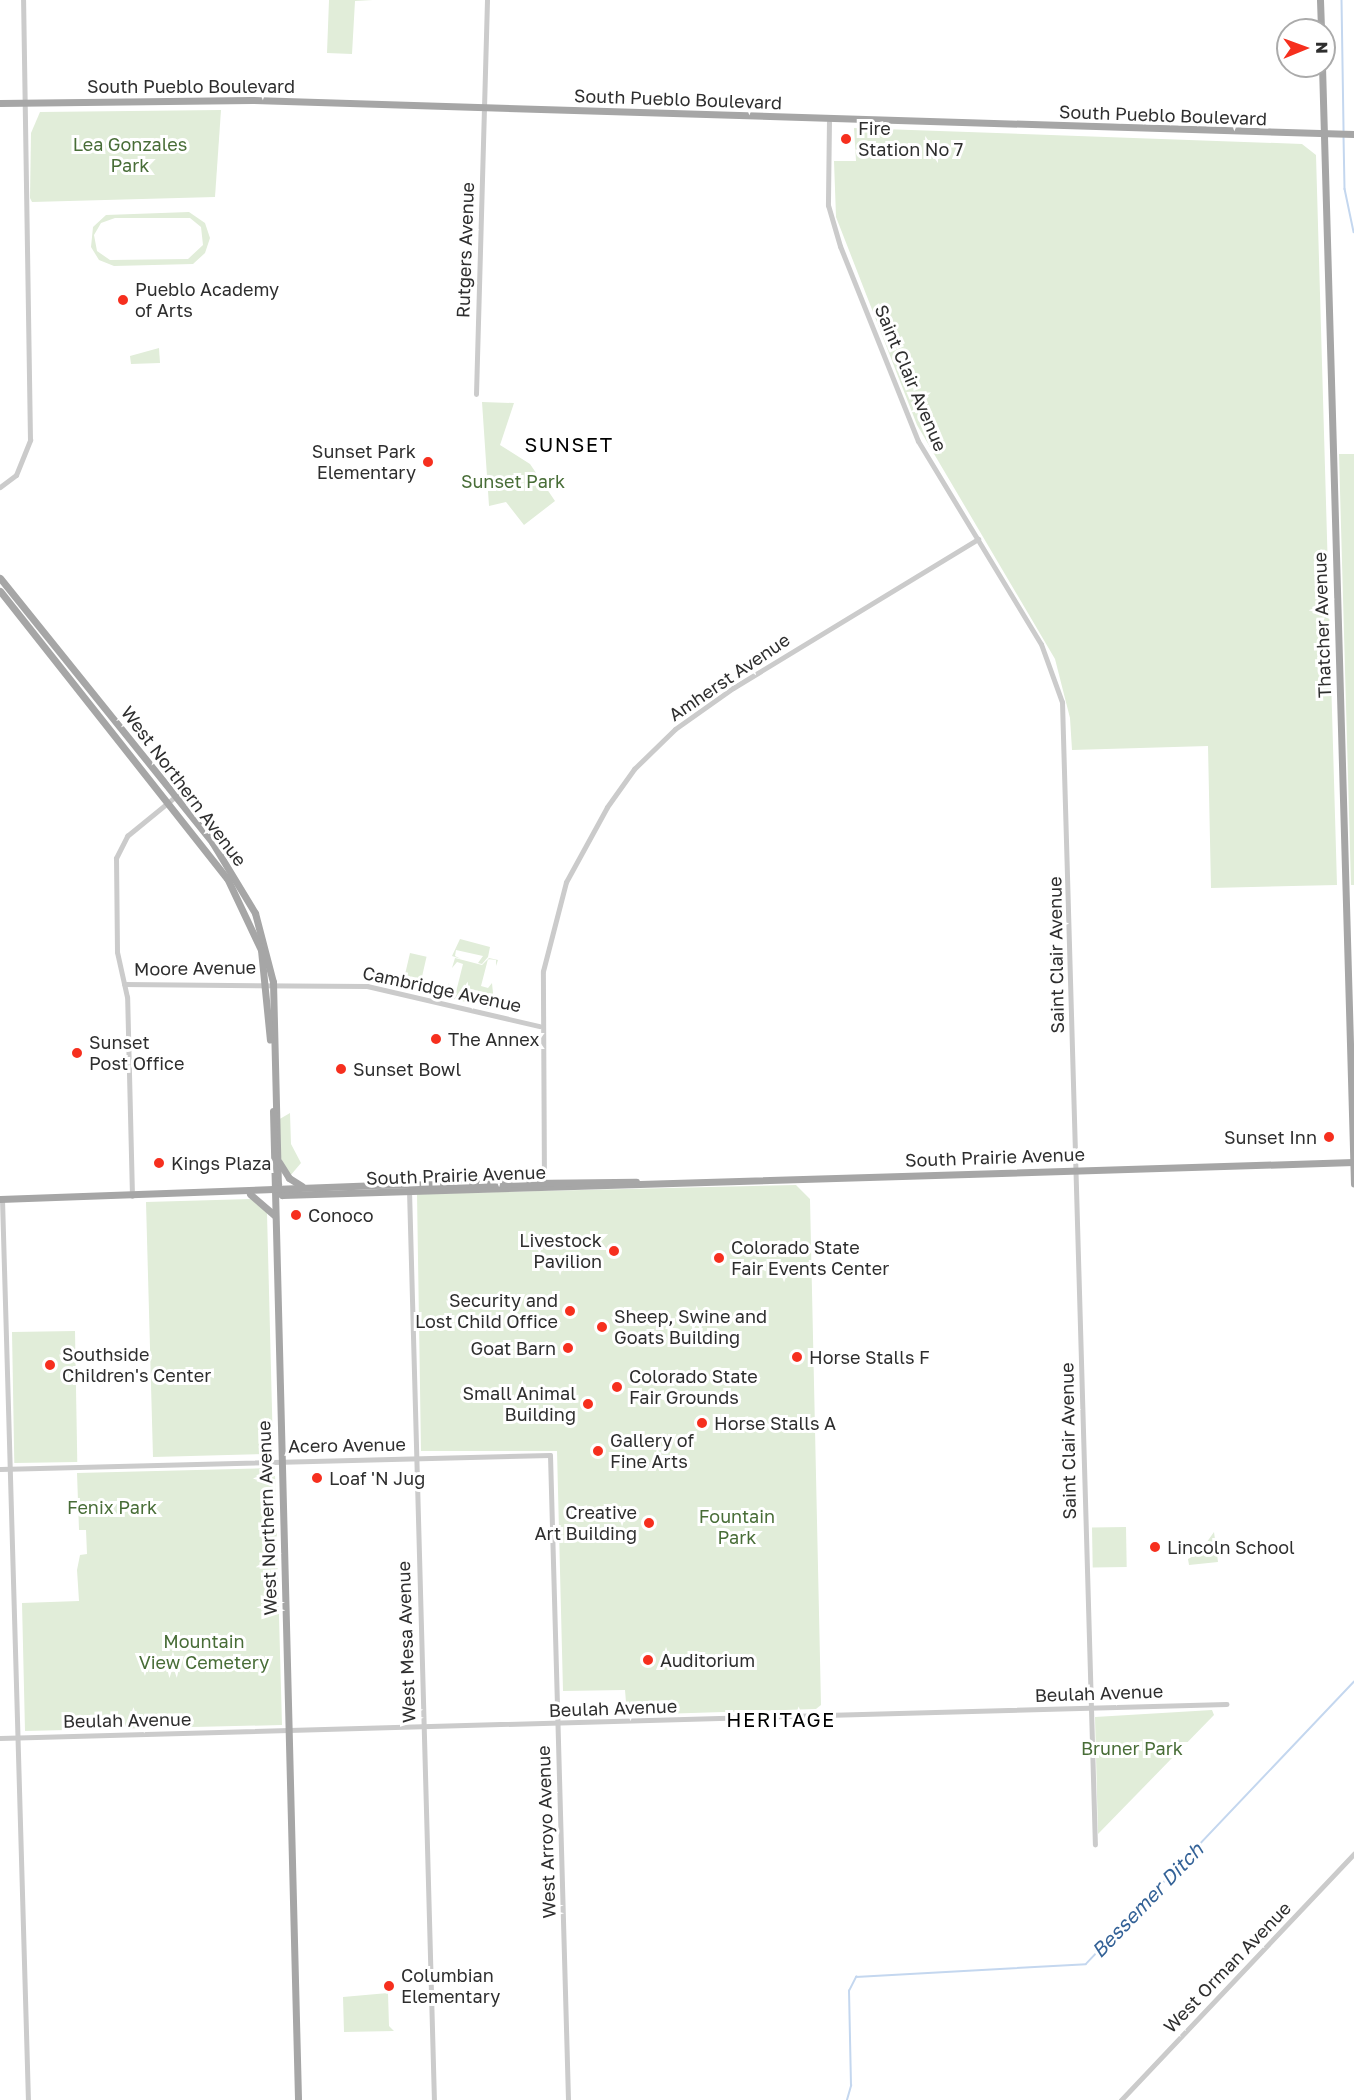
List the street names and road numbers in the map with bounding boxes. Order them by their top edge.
street label: South Pueblo Boulevard [87,75,295,97]
street label: South Pueblo Boulevard [574,85,782,113]
street label: South Pueblo Boulevard [1059,101,1267,129]
street label: Rutgers Avenue [452,182,478,318]
street label: Saint Clair Avenue [870,301,952,455]
street label: Thatcher Avenue [1309,552,1335,698]
street label: Amherst Avenue [664,629,794,725]
street label: West Northern Avenue [117,702,251,870]
street label: Saint Clair Avenue [1044,876,1068,1034]
street label: Moore Avenue [134,956,256,980]
street label: Cambridge Avenue [361,962,523,1016]
street label: South Prairie Avenue [905,1143,1085,1171]
street label: South Prairie Avenue [366,1161,546,1189]
street label: Saint Clair Avenue [1056,1362,1080,1520]
street label: West Northern Avenue [253,1420,281,1616]
street label: Acero Avenue [288,1433,406,1457]
street label: West Mesa Avenue [392,1561,420,1723]
street label: Beulah Avenue [1034,1680,1164,1706]
street label: Beulah Avenue [548,1695,678,1721]
street label: Beulah Avenue [63,1708,191,1732]
street label: West Arroyo Avenue [532,1745,560,1919]
street label: West Orman Avenue [1159,1897,1295,2037]

